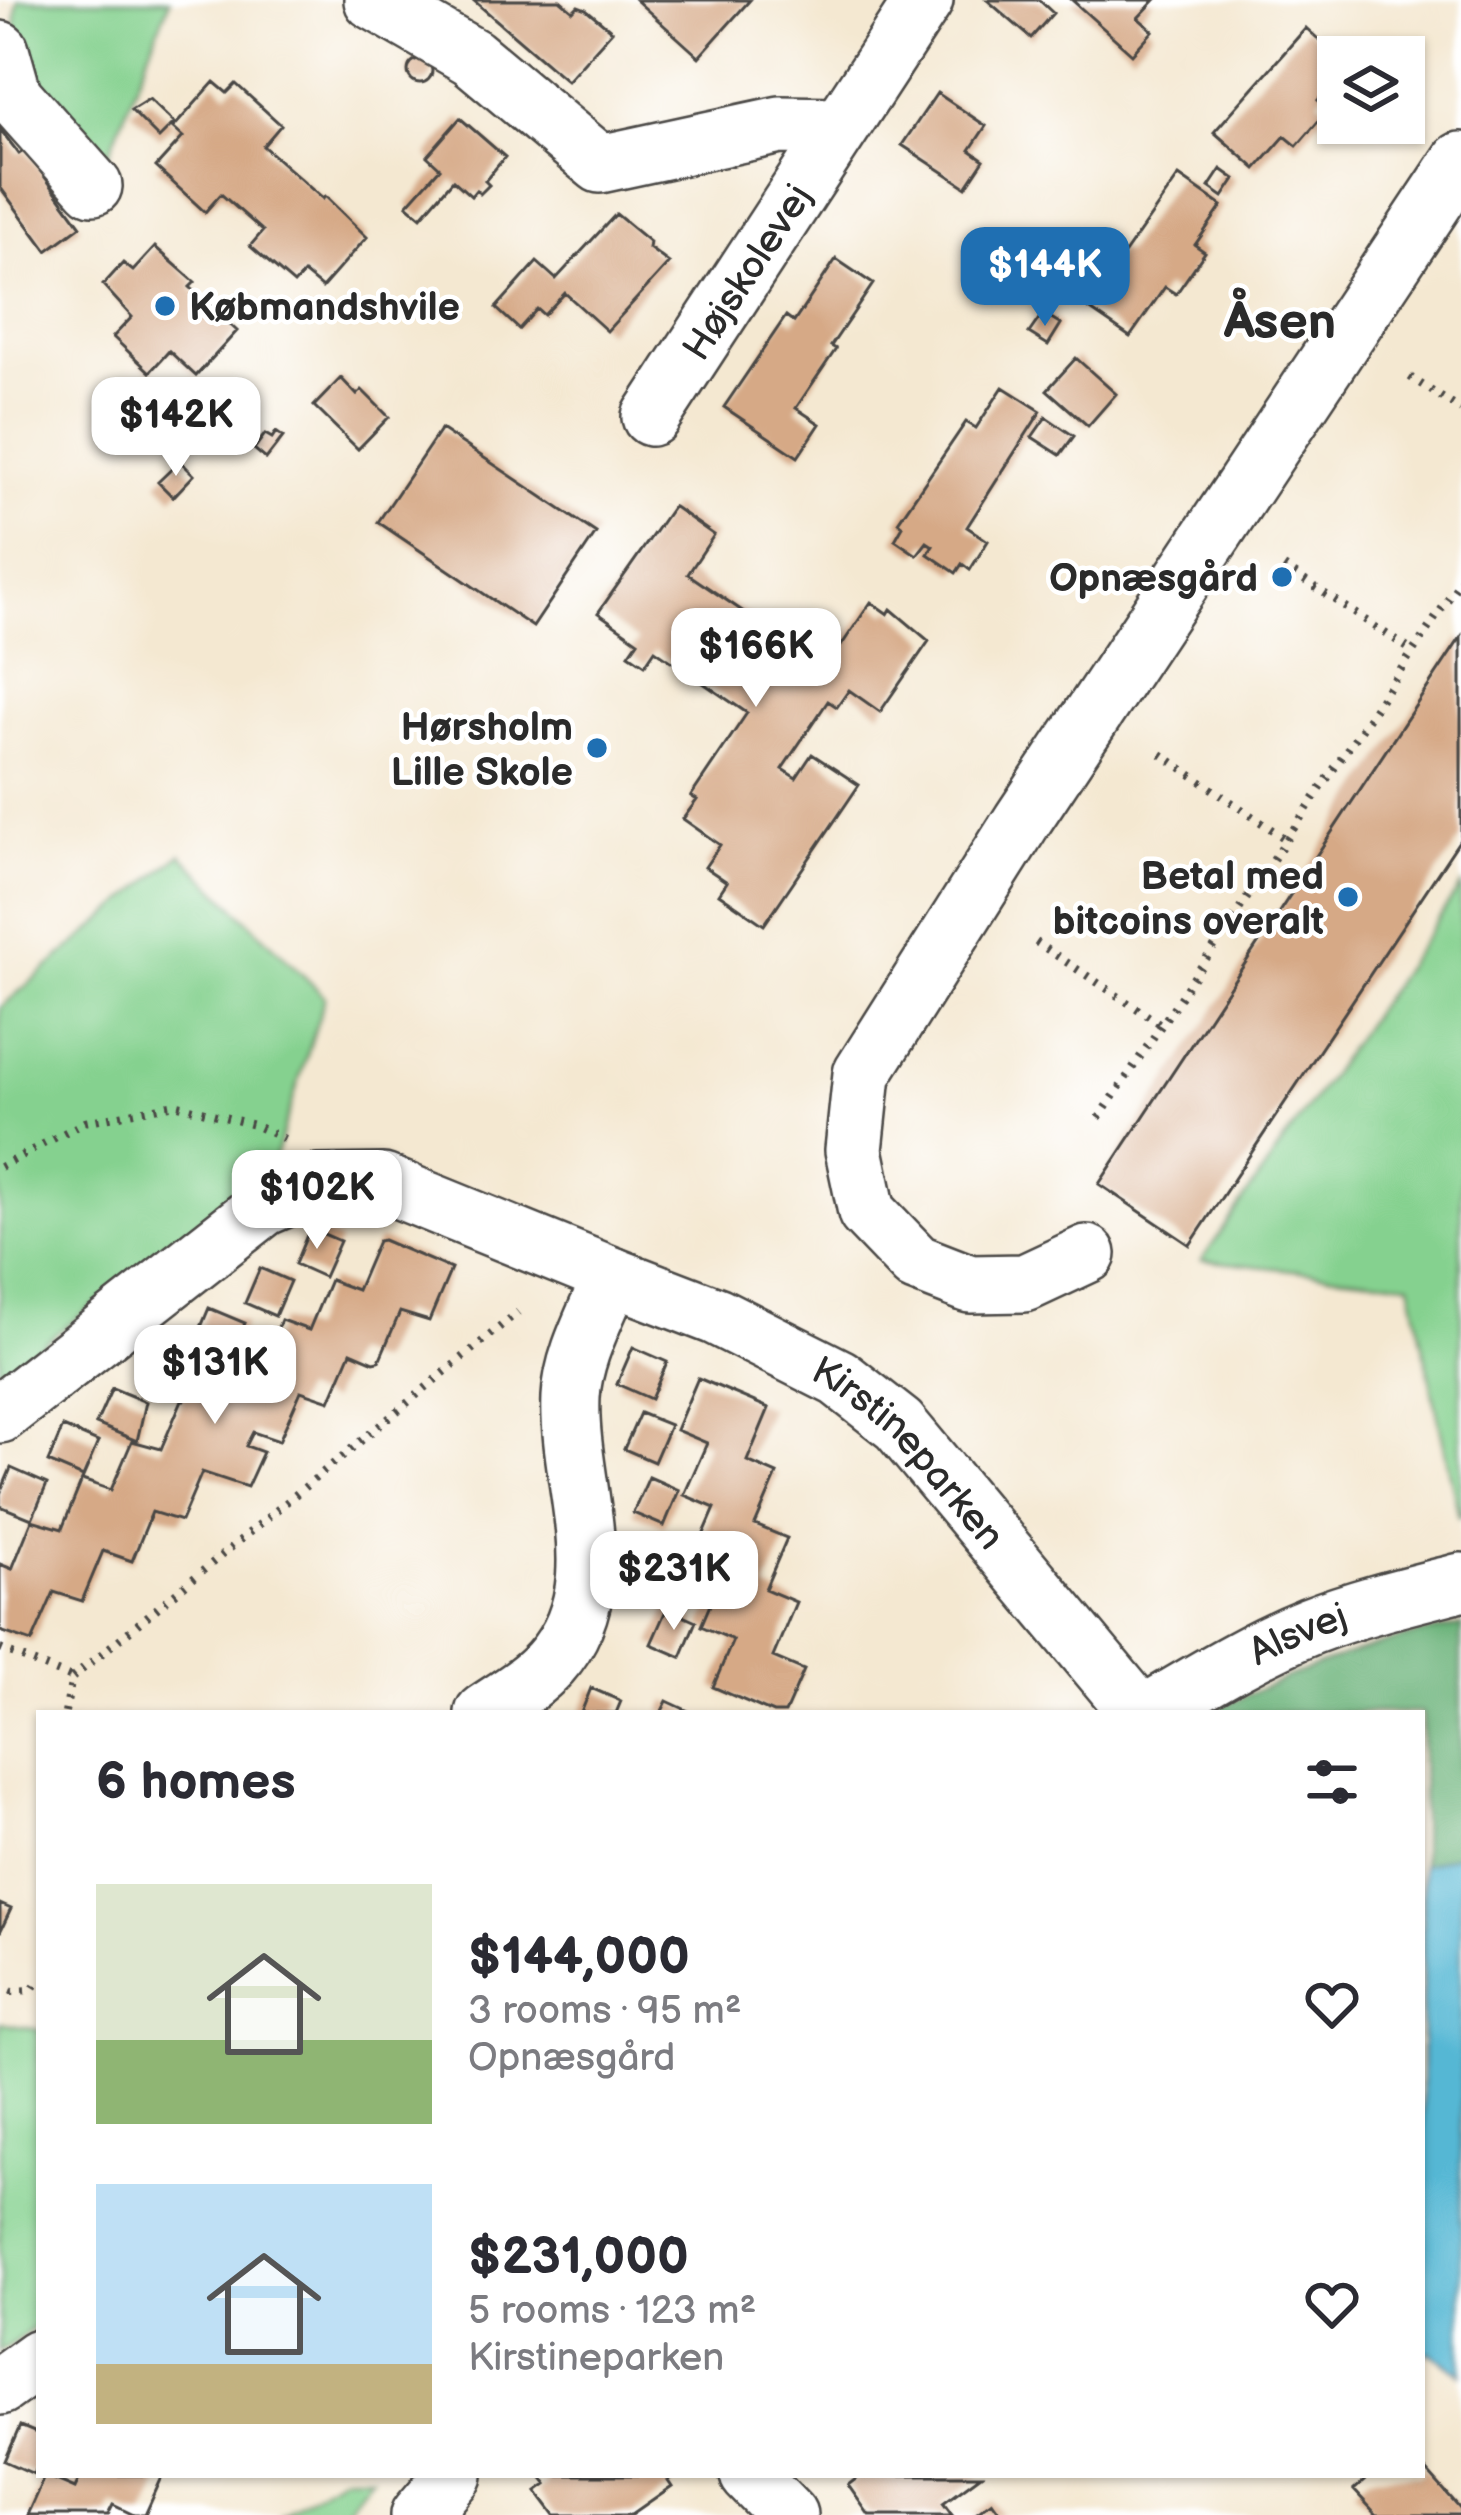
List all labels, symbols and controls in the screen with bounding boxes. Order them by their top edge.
map controls [1317,36,1425,144]
button: layers [1317,36,1425,144]
street label: Højskolevej [674,176,823,370]
pin: $144K [961,227,1129,329]
text: $144K [988,242,1102,289]
place label: Købmandshvile [189,285,460,332]
district label: Åsen [1223,287,1336,353]
marker: Købmandshvile [152,293,178,319]
pin: $142K [92,377,260,479]
text: $142K [119,392,233,439]
place label: Opnæsgård [1049,556,1258,603]
marker: Opnæsgård [1269,564,1295,590]
pin: $166K [672,608,840,710]
text: $166K [698,623,814,670]
place label: Hørsholm Lille Skole [391,705,573,797]
marker: Hørsholm Lille Skole [584,735,610,761]
place label: Betal med bitcoins overalt [1053,854,1324,946]
marker: Betal med bitcoins overalt [1335,884,1361,910]
pin: $102K [233,1150,401,1252]
text: $102K [259,1165,375,1212]
pin: $131K [131,1325,299,1427]
text: $131K [161,1340,269,1387]
street label: Kirstineparken [804,1347,1014,1560]
pin: $231K [590,1531,758,1633]
text: $231K [617,1546,731,1593]
street label: Alsvej [1241,1594,1353,1677]
icon: filters [1299,1749,1365,1815]
text: 6 homes [96,1752,296,1813]
text: $144,000 [468,1927,690,1988]
icon: home [192,1932,336,2076]
icon: heart [1299,1971,1365,2037]
text: 3 rooms · 95 m² [468,1988,742,2035]
text: Opnæsgård [468,2035,675,2082]
text: $231,000 [468,2227,689,2288]
icon: home [192,2232,336,2376]
icon: heart [1299,2271,1365,2337]
text: 5 rooms · 123 m² [468,2288,756,2335]
text: Kirstineparken [468,2335,724,2382]

